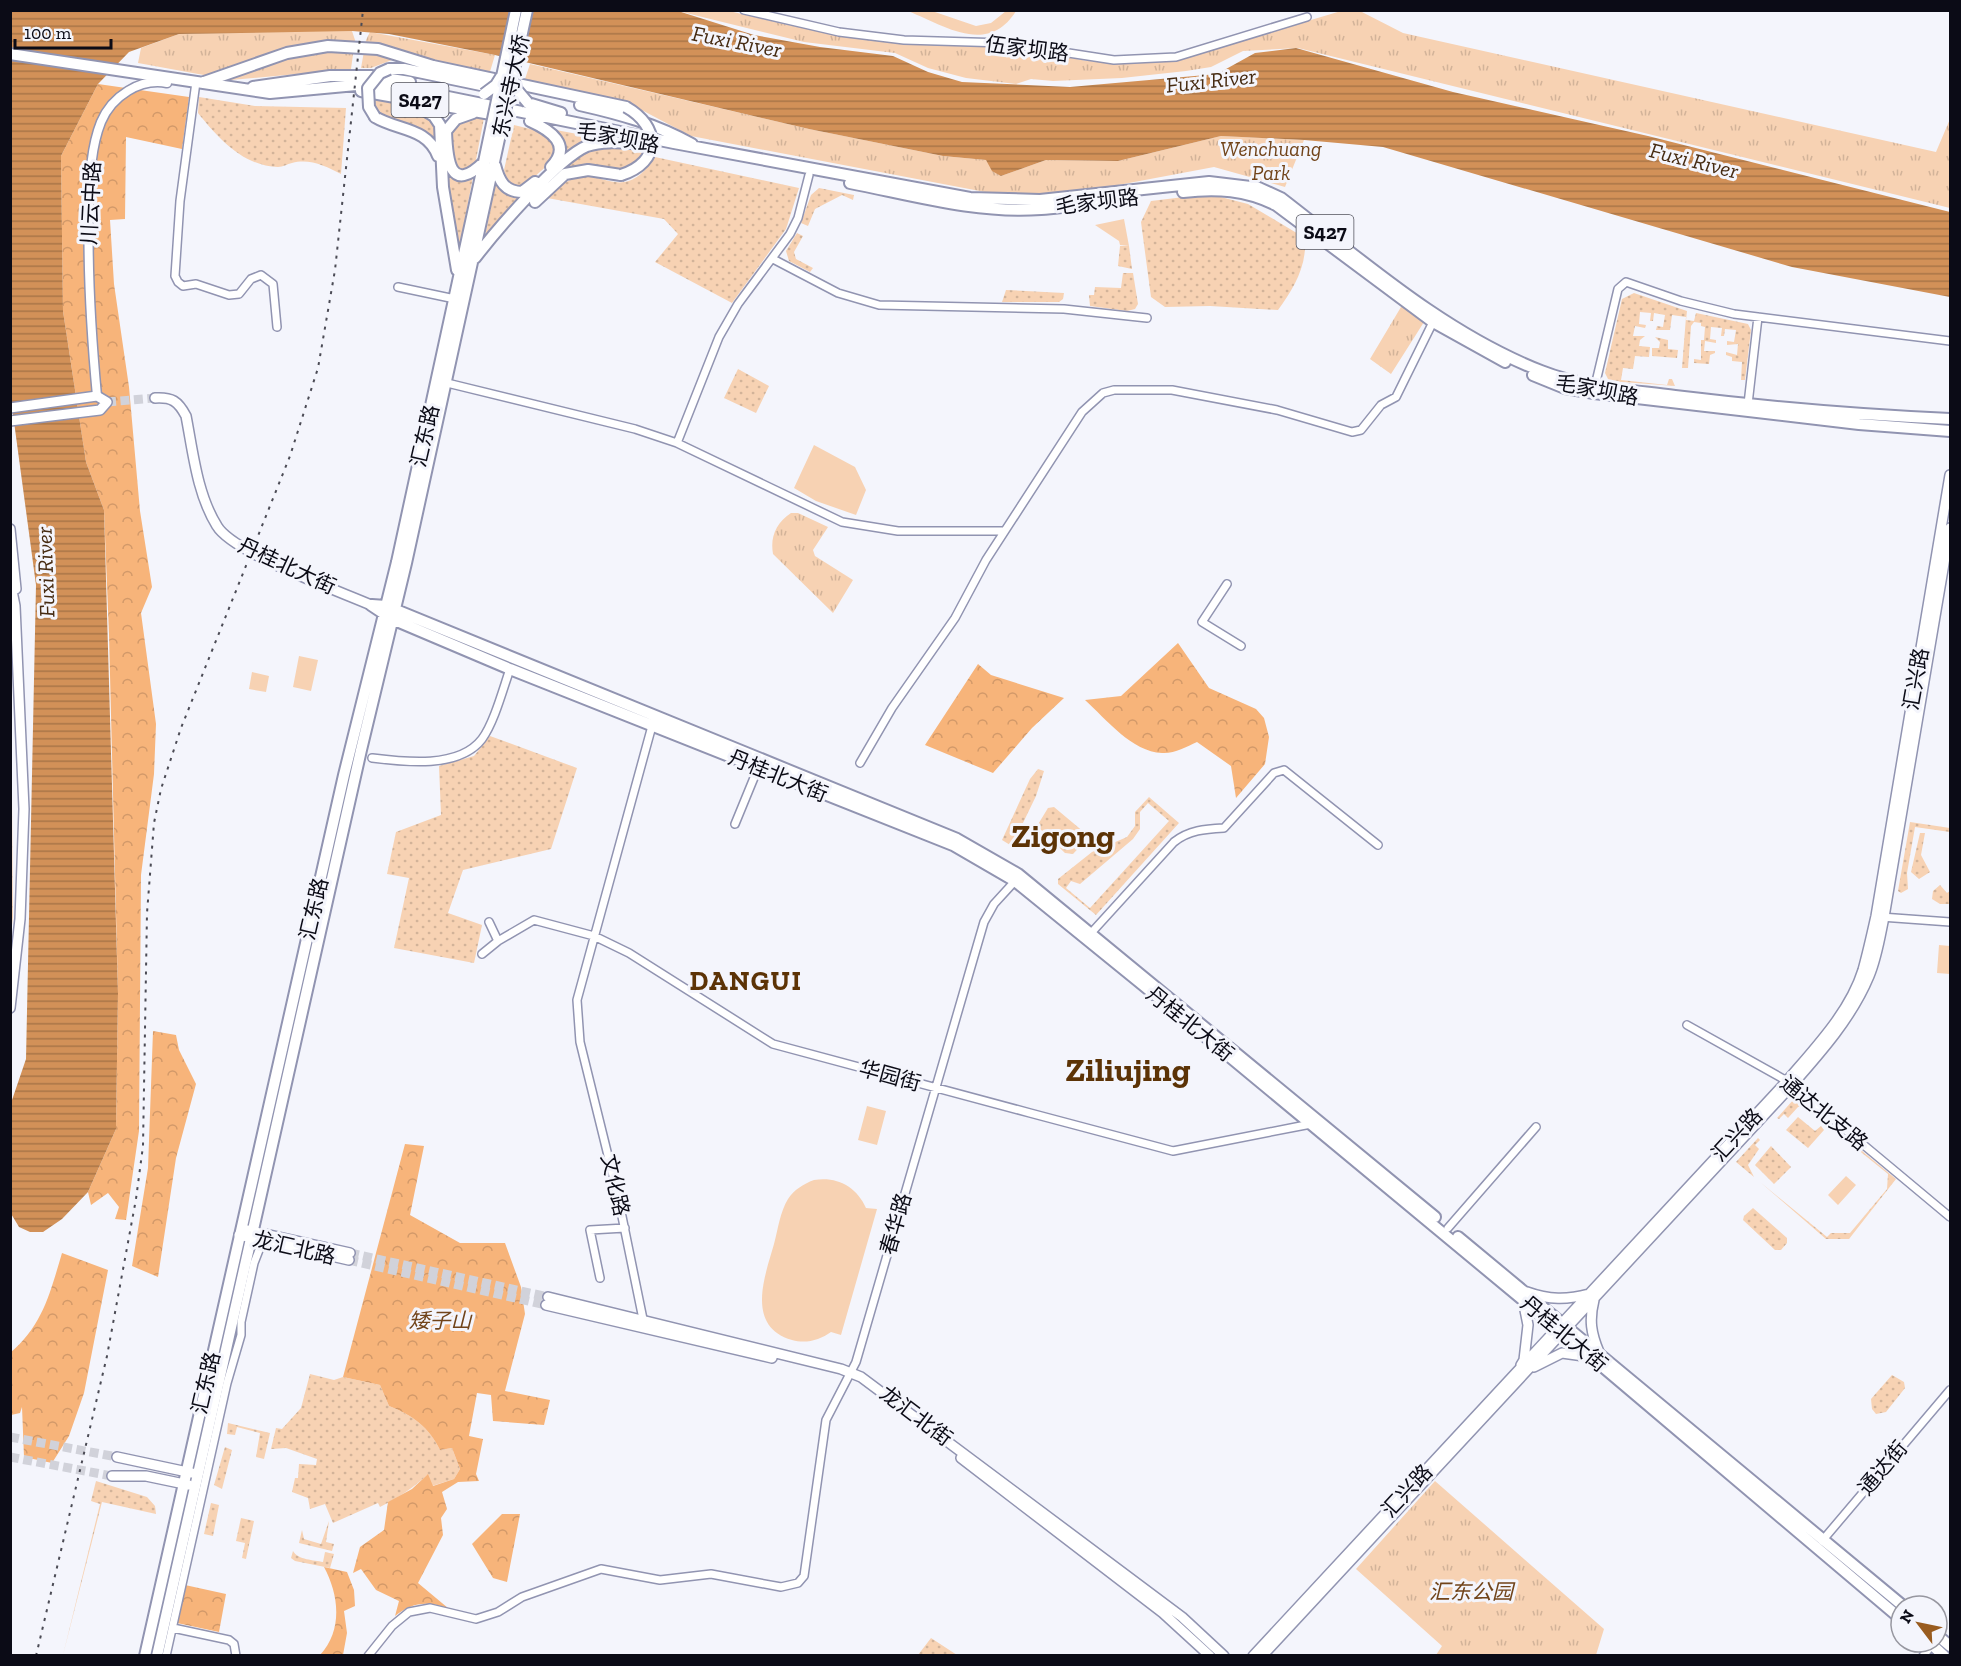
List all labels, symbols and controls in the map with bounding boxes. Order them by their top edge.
scale bar [15,12,111,50]
water label: Fuxi River [690,20,784,63]
text: 100 m [24,22,72,44]
street label: 伍家坝路 [984,31,1070,66]
street label: 东兴寺大桥 [487,32,534,140]
water label: Fuxi River [1165,62,1258,99]
road number: S427 [392,83,448,117]
street label: 毛家坝路 [574,117,662,158]
park label: Wenchuang Park [1220,136,1322,185]
water label: Fuxi River [1647,136,1741,185]
street label: 川云中路 [76,160,105,246]
street label: 毛家坝路 [1054,184,1140,219]
road number: S427 [1296,215,1354,249]
street label: 毛家坝路 [1553,369,1641,410]
street label: 汇东路 [405,402,444,469]
water label: Fuxi River [30,526,61,618]
street label: 丹桂北大街 [234,532,340,599]
street label: 汇兴路 [1898,646,1933,712]
street label: 丹桂北大街 [725,744,832,807]
district label: Zigong [1011,816,1115,855]
street label: 汇东路 [294,875,333,942]
district label: DANGUI [689,965,803,997]
street label: 丹桂北大街 [1142,981,1239,1066]
district label: Ziliujing [1066,1050,1191,1089]
street label: 华园街 [856,1055,924,1096]
street label: 通达北支路 [1776,1070,1873,1155]
street label: 汇兴路 [1706,1103,1767,1166]
street label: 文化路 [596,1151,635,1218]
street label: 春华路 [875,1190,916,1258]
street label: 龙汇北路 [250,1226,338,1269]
street label: 丹桂北大街 [1516,1290,1613,1377]
park label: 矮子山 [409,1308,473,1333]
street label: 汇东路 [186,1349,225,1416]
street label: 龙汇北街 [875,1380,957,1451]
street label: 通达街 [1853,1436,1912,1500]
street label: 汇兴路 [1376,1459,1437,1522]
park label: 汇东公园 [1429,1579,1516,1604]
north arrow [1889,1594,1949,1654]
text: N [1895,1606,1918,1627]

